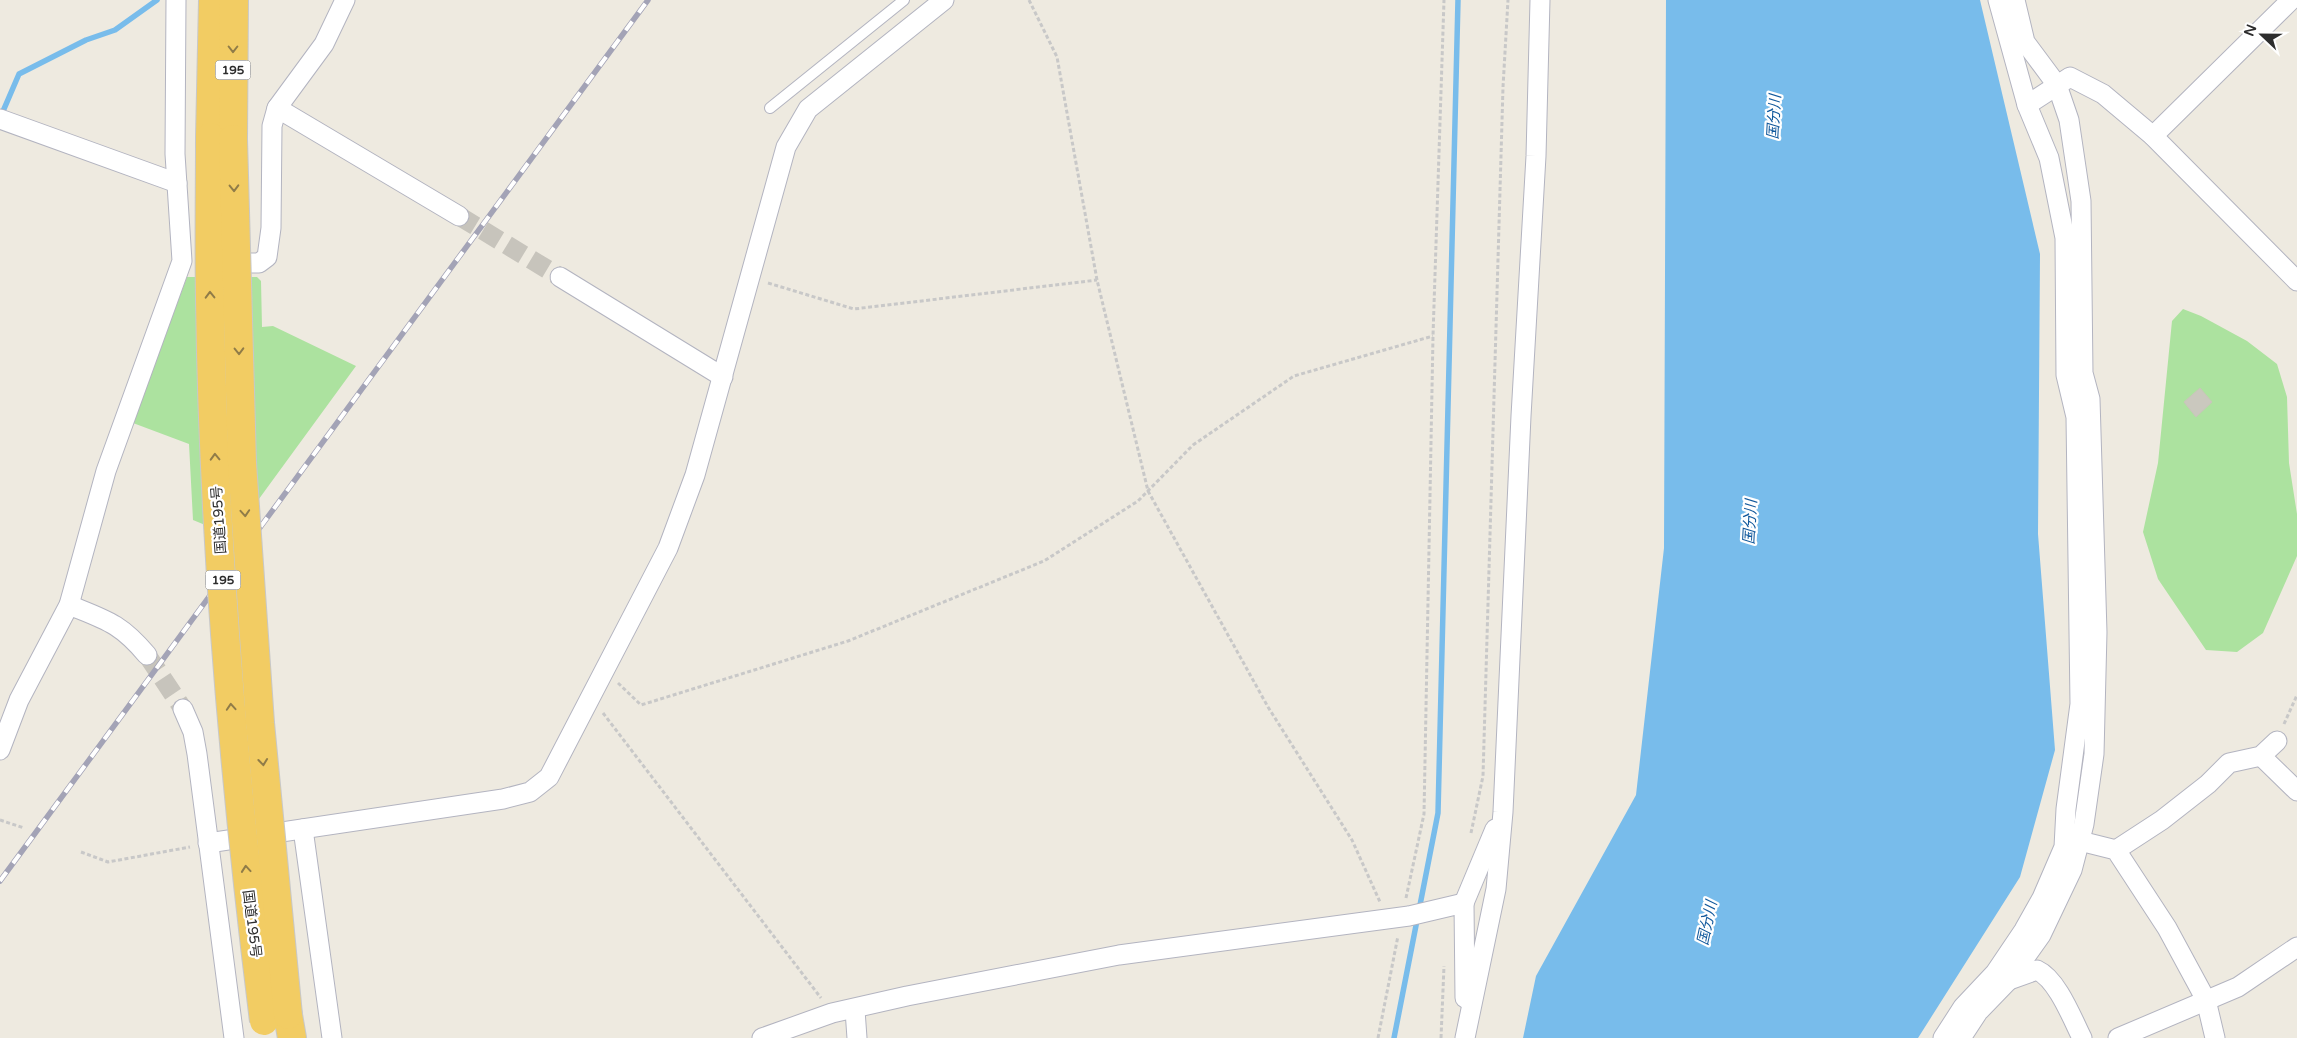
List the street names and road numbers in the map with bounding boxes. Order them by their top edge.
road number: 195 [216,60,250,80]
street label: 国道195号 [208,485,230,555]
road number: 195 [206,570,240,590]
street label: 国道195号 [239,889,265,959]

